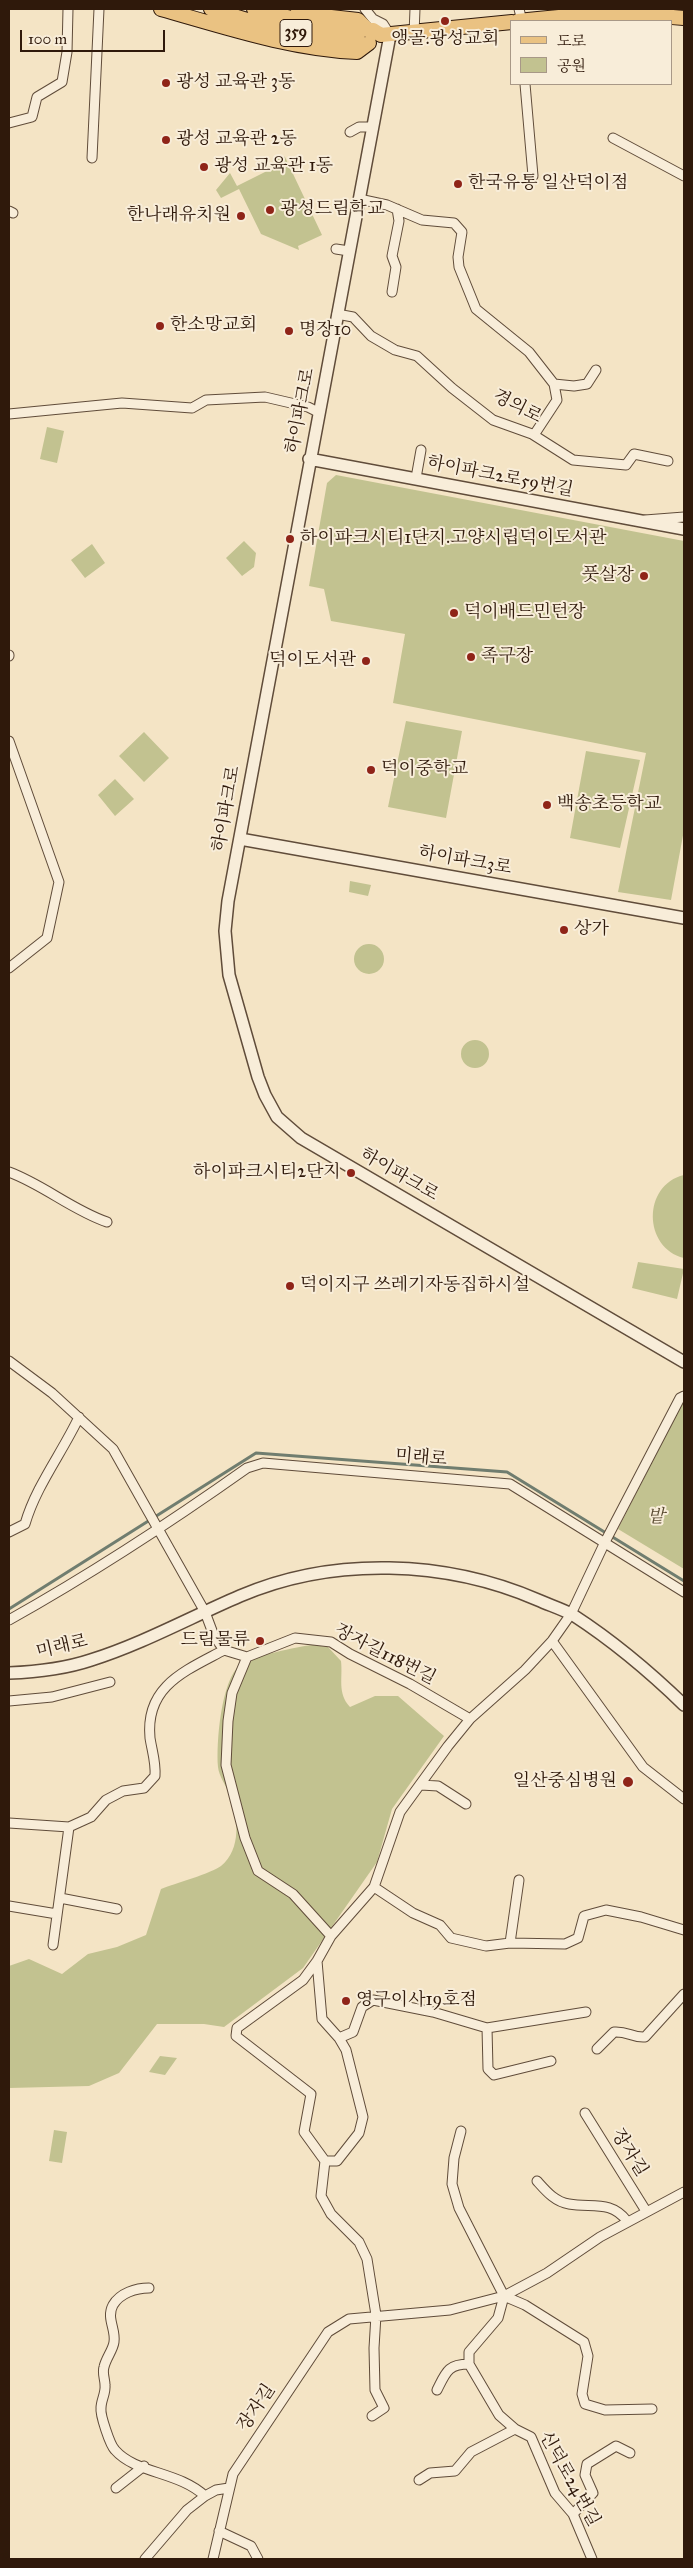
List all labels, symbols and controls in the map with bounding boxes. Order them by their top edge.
marker: 앵골.광성교회 [439,15,451,27]
road number: 359 [280,19,312,46]
scale bar [22,20,168,52]
legend [510,20,673,85]
place label: 앵골.광성교회 [391,29,499,51]
text: 100 m [28,30,67,48]
text: 도로 [557,32,586,50]
text: 공원 [557,57,586,75]
place label: 광성 교육관 3동 [176,72,295,94]
marker: 광성 교육관 3동 [160,77,172,89]
place label: 광성 교육관 2동 [176,129,297,151]
marker: 광성 교육관 2동 [160,134,172,146]
place label: 광성 교육관 1동 [214,156,333,178]
marker: 광성 교육관 1동 [198,161,210,173]
place label: 한국유통 일산덕이점 [468,173,628,195]
marker: 한국유통 일산덕이점 [452,178,464,190]
place label: 광성드림학교 [280,199,384,221]
marker: 광성드림학교 [264,204,276,216]
place label: 한나래유치원 [127,205,231,227]
marker: 한나래유치원 [235,210,247,222]
place label: 한소망교회 [170,315,257,337]
marker: 한소망교회 [154,320,166,332]
place label: 명장10 [299,320,351,342]
marker: 명장10 [283,325,295,337]
street label: 하이파크로 [282,366,320,456]
street label: 경의로 [489,386,545,428]
street label: 하이파크2로59번길 [425,452,575,502]
place label: 하이파크시티1단지.고양시립덕이도서관 [300,528,606,550]
marker: 하이파크시티1단지.고양시립덕이도서관 [284,533,296,545]
place label: 풋살장 [582,565,634,587]
marker: 풋살장 [638,570,650,582]
place label: 덕이배드민턴장 [464,602,586,624]
marker: 덕이배드민턴장 [448,607,460,619]
place label: 족구장 [481,646,533,668]
place label: 덕이도서관 [269,650,356,672]
marker: 족구장 [465,651,477,663]
marker: 덕이도서관 [360,655,372,667]
place label: 덕이중학교 [381,759,468,781]
street label: 하이파크로 [209,764,245,854]
marker: 덕이중학교 [365,764,377,776]
place label: 백송초등학교 [557,794,661,816]
marker: 백송초등학교 [541,799,553,811]
street label: 하이파크3로 [417,842,513,880]
place label: 상가 [574,919,609,941]
marker: 상가 [558,924,570,936]
street label: 하이파크로 [356,1144,442,1206]
place label: 하이파크시티2단지 [193,1162,341,1184]
marker: 하이파크시티2단지 [345,1167,357,1179]
place label: 덕이지구 쓰레기자동집하시설 [300,1275,530,1297]
marker: 덕이지구 쓰레기자동집하시설 [284,1280,296,1292]
street label: 미래로 [394,1445,448,1471]
park label: 밭 [647,1507,665,1529]
street label: 장자길118번길 [331,1620,439,1690]
place label: 드림물류 [180,1630,250,1652]
street label: 미래로 [34,1631,90,1663]
marker: 드림물류 [254,1635,266,1647]
place label: 일산중심병원 [513,1771,617,1793]
marker: 일산중심병원 [621,1775,635,1789]
place label: 영구이사19호점 [356,1990,477,2012]
marker: 영구이사19호점 [340,1995,352,2007]
street label: 장자길 [606,2125,652,2181]
street label: 장자길 [233,2380,281,2436]
street label: 신덕로24번길 [534,2427,604,2531]

